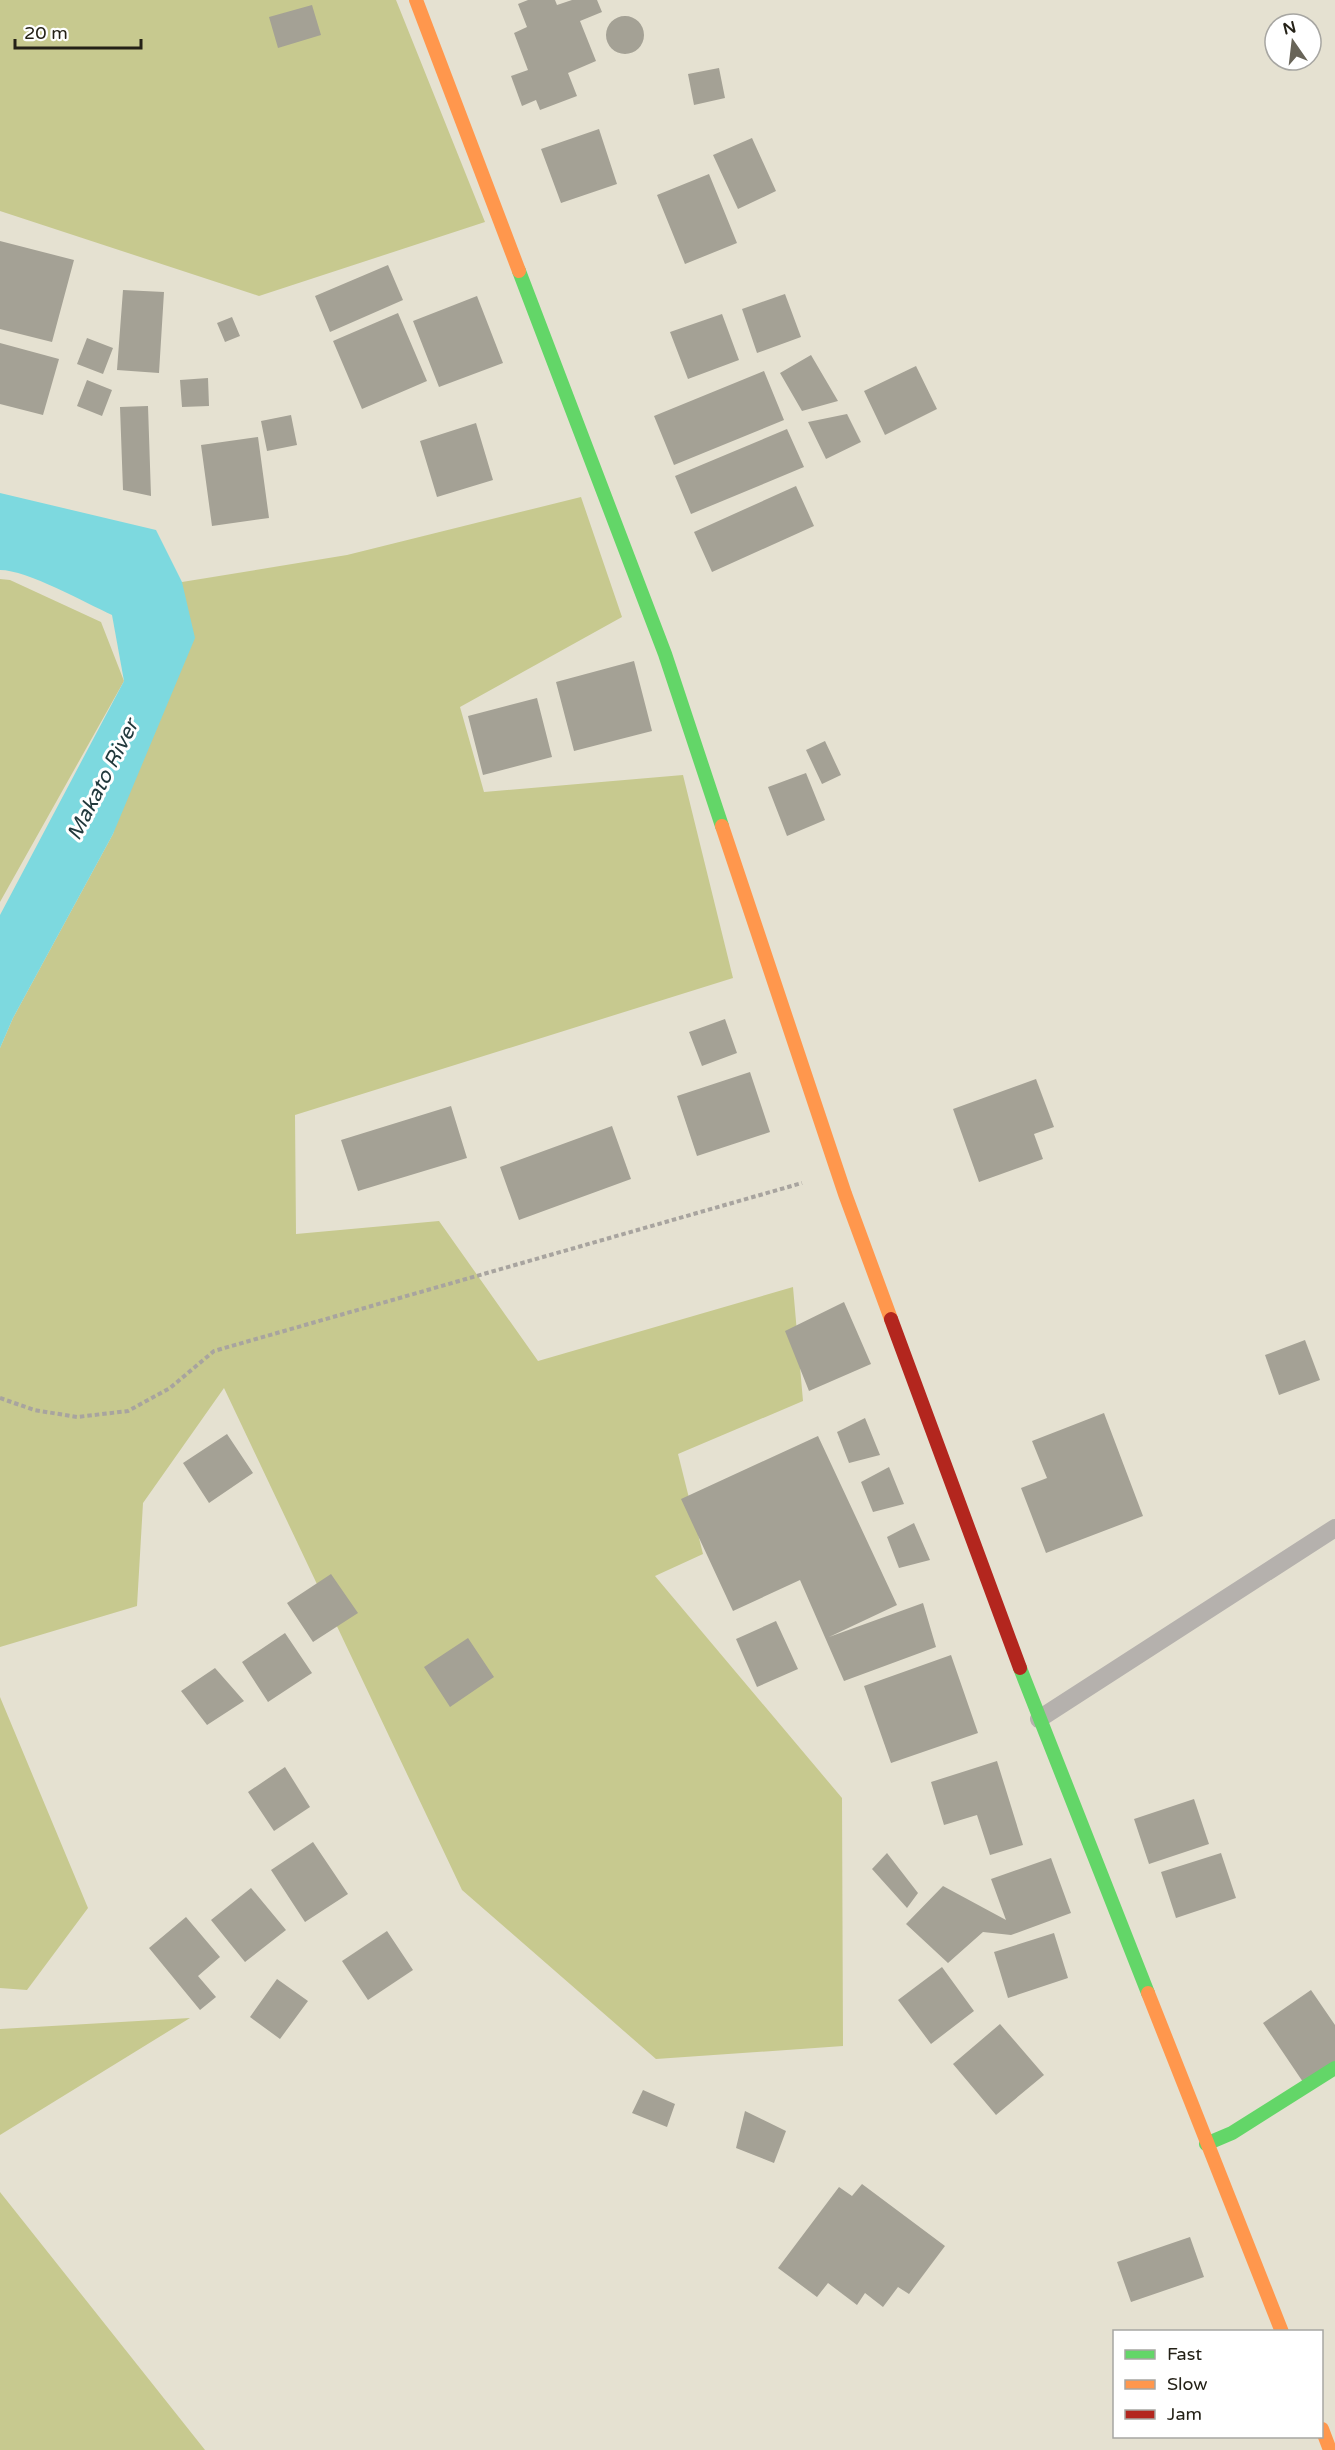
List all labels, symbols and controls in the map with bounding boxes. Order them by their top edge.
scale bar [15,12,141,50]
north arrow [1263,12,1323,72]
text: N [1281,17,1298,40]
text: 20 m [24,22,68,44]
water label: Makato River [62,713,145,845]
legend [1113,2330,1323,2438]
text: Fast [1167,2343,1202,2365]
text: Slow [1167,2373,1208,2395]
text: Jam [1167,2403,1202,2425]

